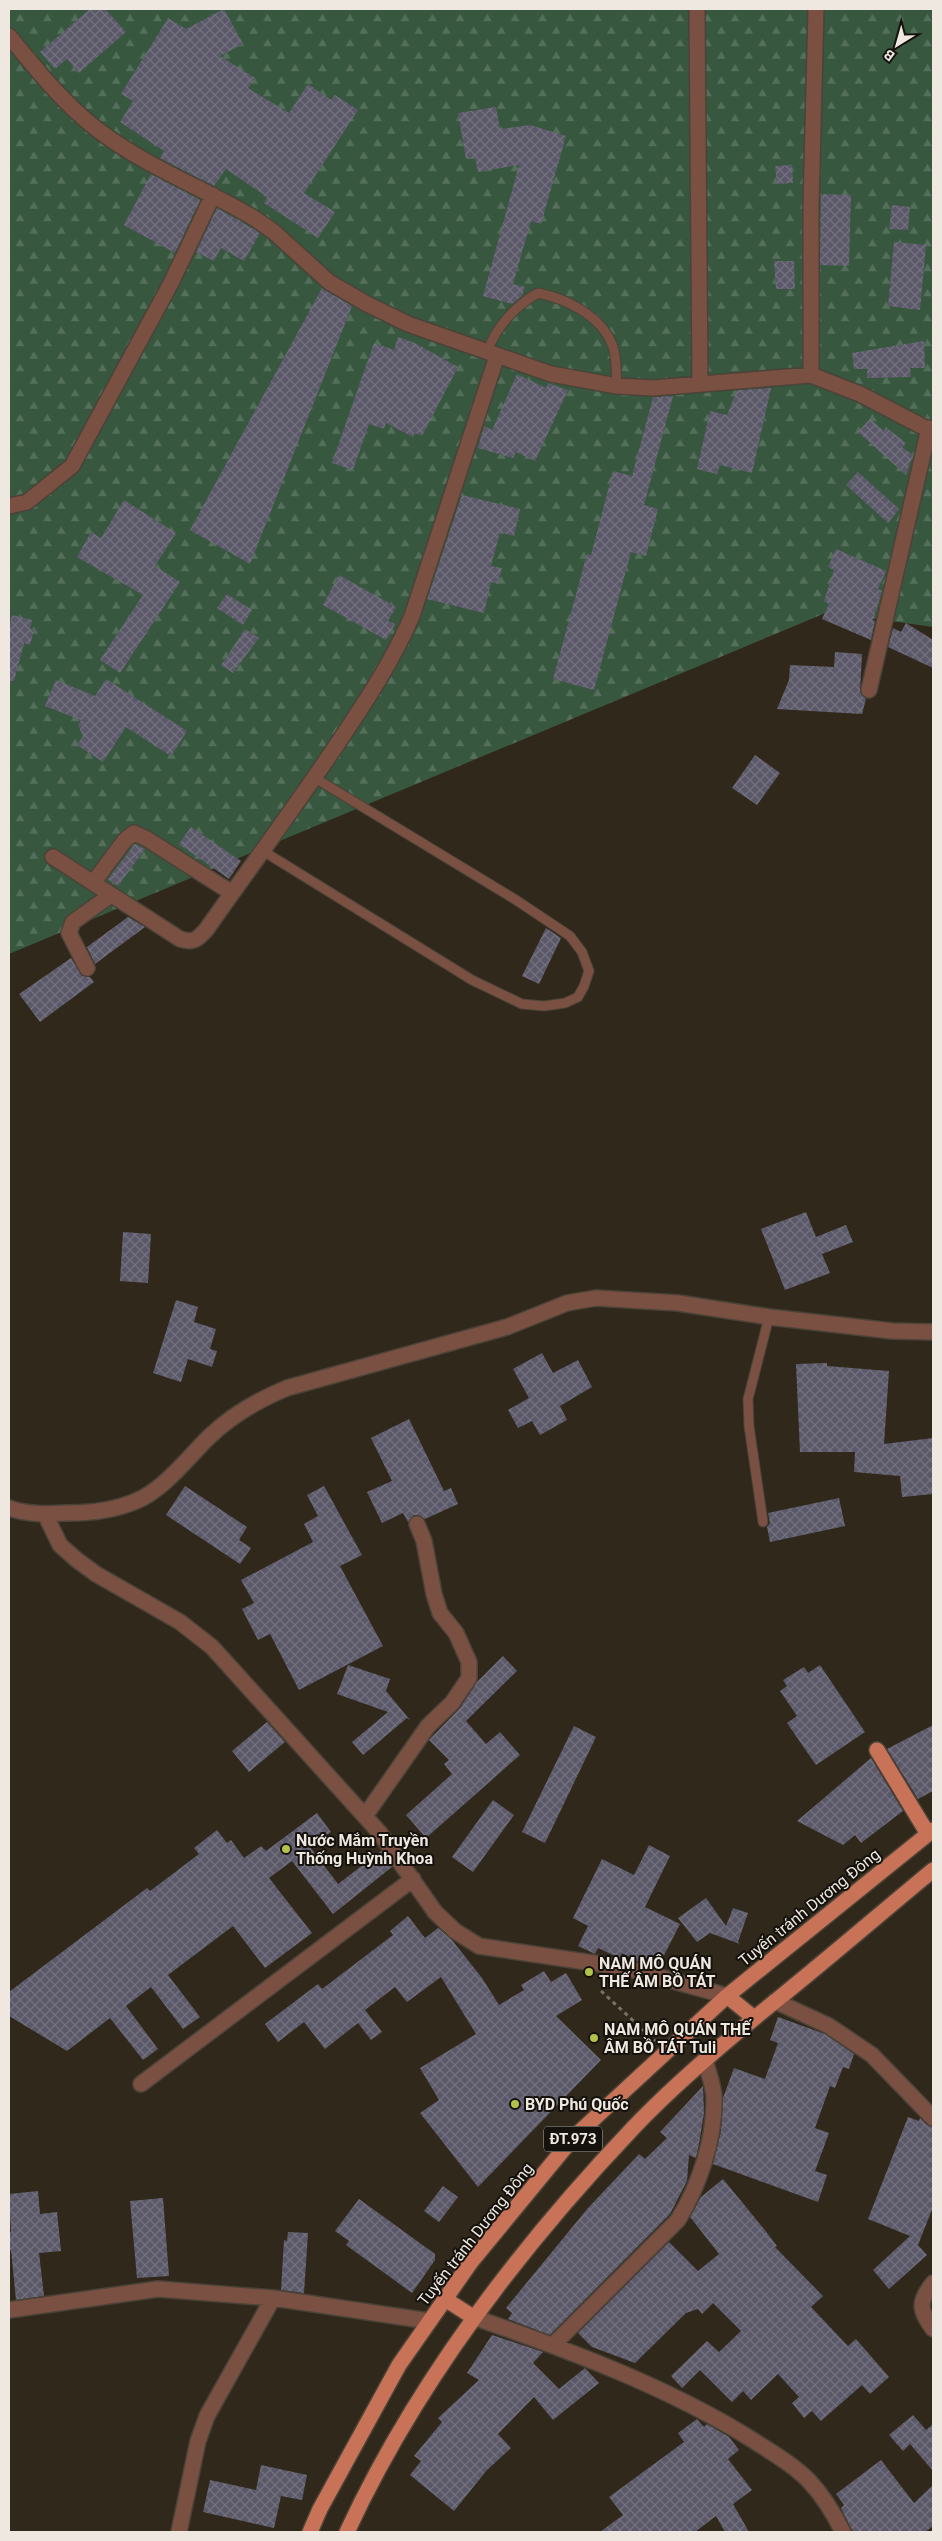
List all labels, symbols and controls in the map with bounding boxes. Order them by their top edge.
north arrow [872,20,922,70]
text: B [881,46,898,64]
place label: Nước Mắm Truyền Thống Huỳnh Khoa [296,1831,433,1868]
marker: Nước Mắm Truyền Thống Huỳnh Khoa [280,1843,292,1855]
street label: Tuyến tránh Dương Đông [735,1845,884,1970]
place label: NAM MÔ QUÁN THẾ ÂM BỒ TÁT [599,1954,716,1991]
marker: NAM MÔ QUÁN THẾ ÂM BỒ TÁT [583,1966,595,1978]
place label: NAM MÔ QUÁN THẾ ÂM BỒ TÁT Tuli [604,2019,752,2057]
marker: NAM MÔ QUÁN THẾ ÂM BỒ TÁT Tuli [588,2032,600,2044]
place label: BYD Phú Quốc [525,2095,629,2114]
marker: BYD Phú Quốc [509,2098,521,2110]
road number: ĐT.973 [544,2126,602,2152]
street label: Tuyến tránh Dương Đông [414,2159,537,2310]

